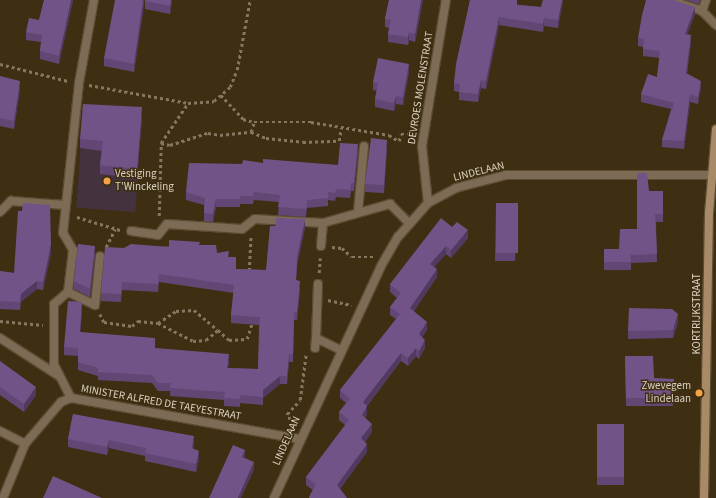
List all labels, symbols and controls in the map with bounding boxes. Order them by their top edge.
street label: DEVROES MOLENSTRAAT [406,31,436,145]
street label: LINDELAAN [452,159,506,185]
place label: Vestiging T'Winckeling [115,168,174,194]
marker: Vestiging T'Winckeling [102,176,112,186]
street label: KORTRIJKSTRAAT [690,273,704,355]
place label: Zwevegem Lindelaan [641,380,691,406]
street label: MINISTER ALFRED DE TAEYESTRAAT [80,382,242,424]
marker: Zwevegem Lindelaan [694,388,704,398]
street label: LINDELAAN [270,414,304,468]

